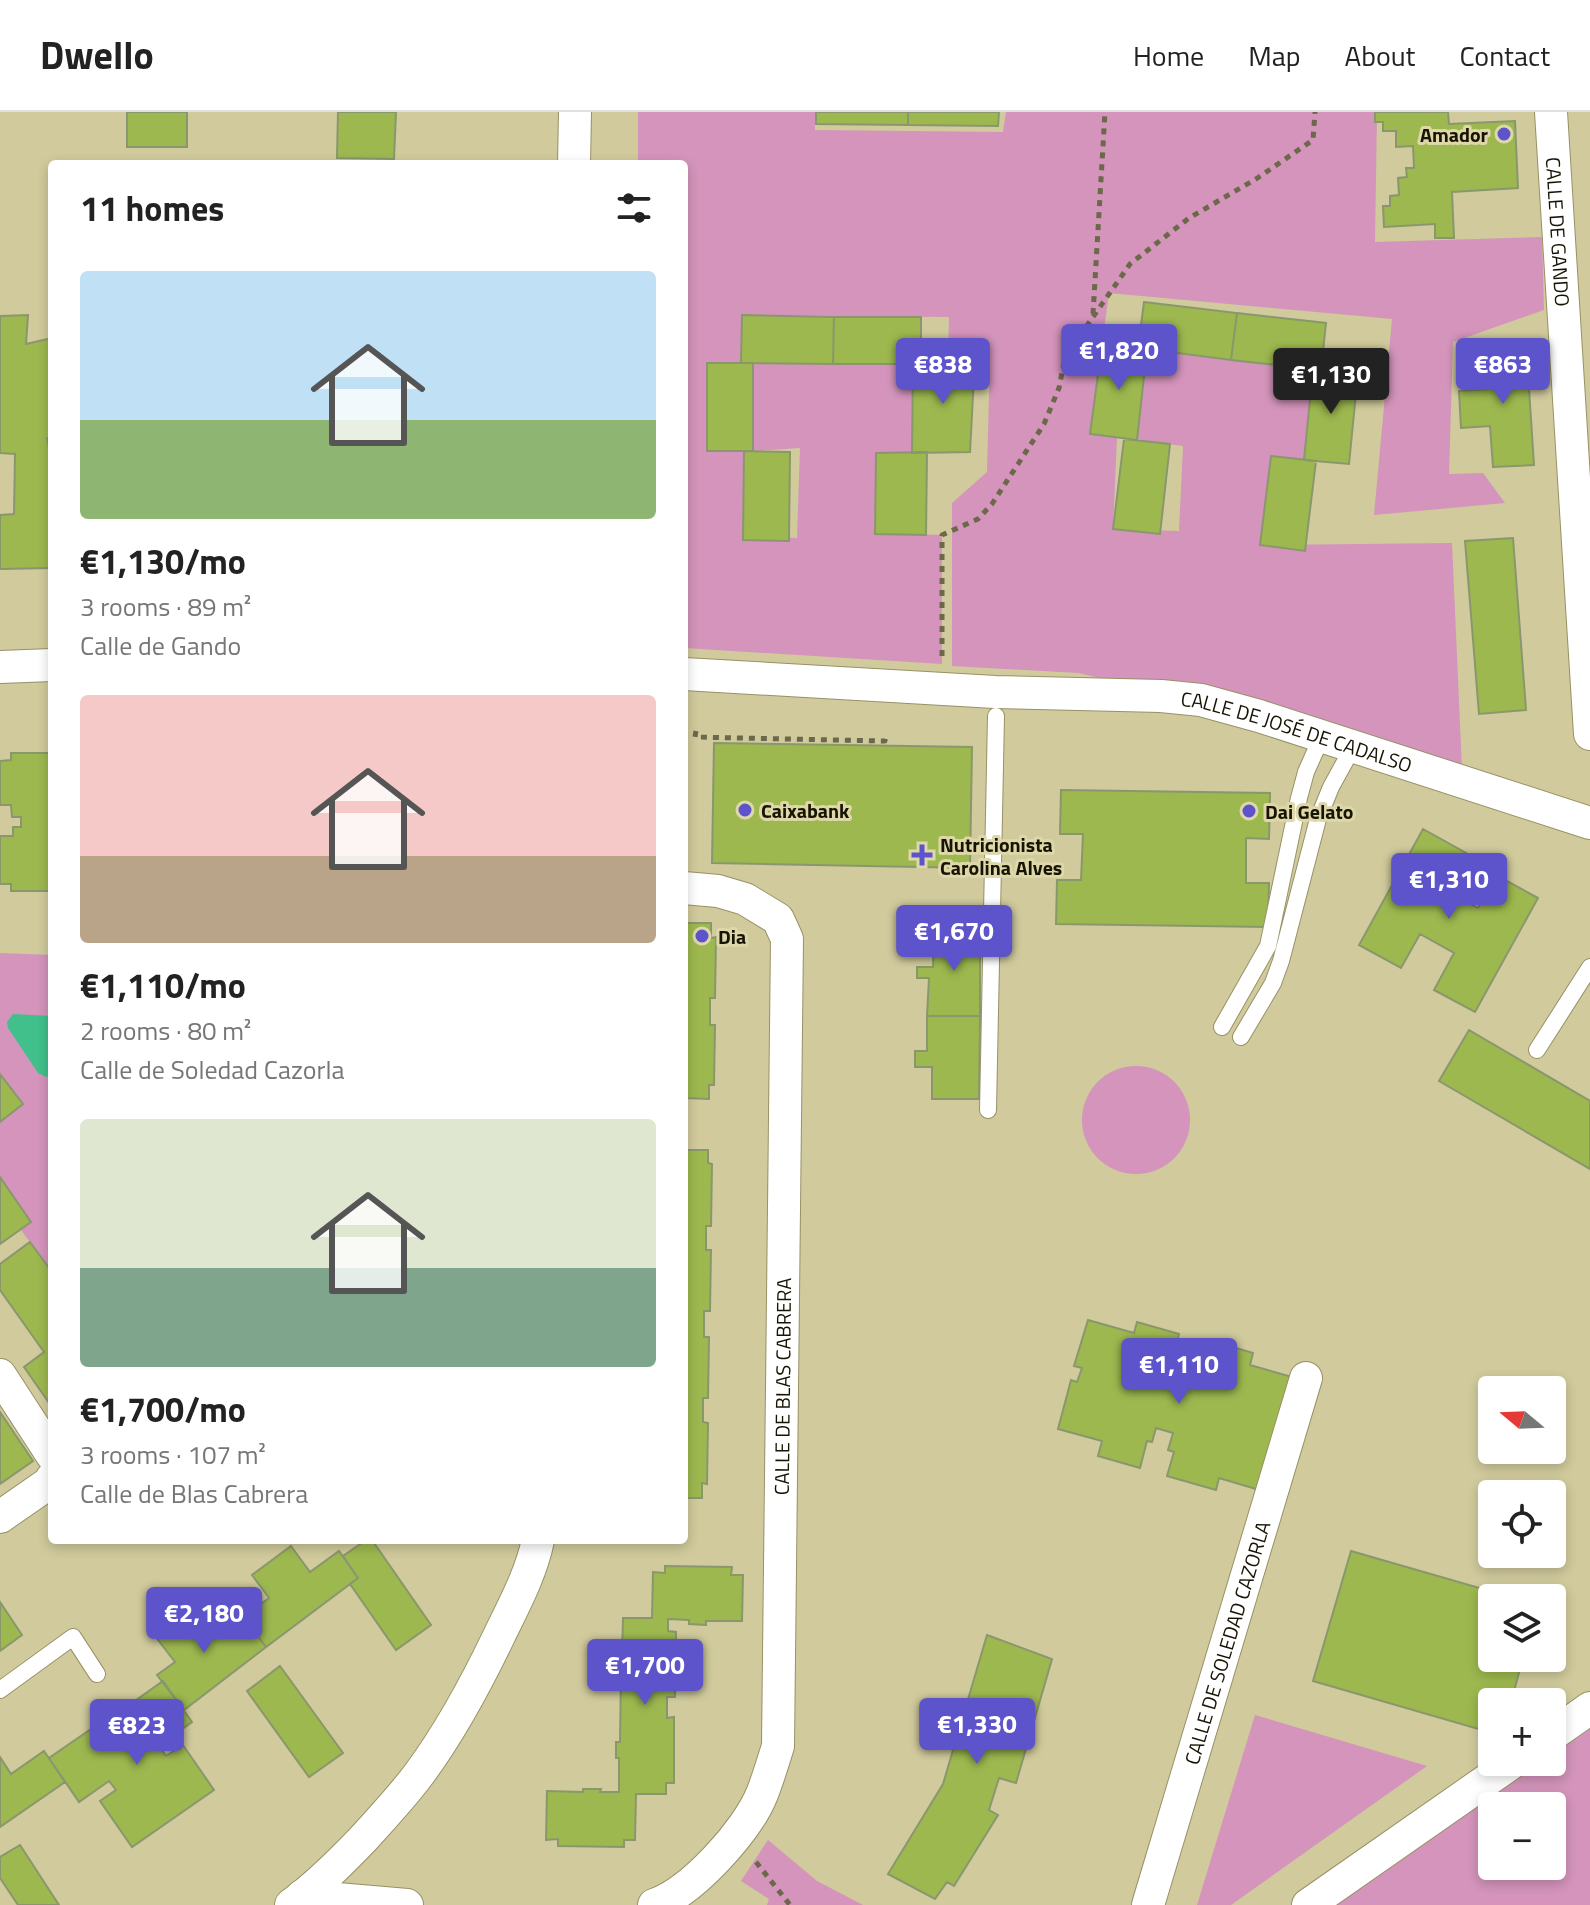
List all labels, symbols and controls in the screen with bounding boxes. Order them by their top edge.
text: Dwello [40,26,154,84]
text: Home [1133,34,1204,77]
text: Map [1248,34,1301,77]
text: About [1345,34,1415,77]
text: Contact [1459,34,1550,77]
place label: Amador [1420,119,1489,150]
marker: Amador [1495,125,1513,143]
street label: CALLE DE GANDO [1538,156,1579,307]
text: 11 homes [80,182,224,234]
icon: filters [612,186,656,230]
icon: home [296,323,440,467]
pin: €1,820 [1054,324,1184,392]
text: €1,820 [1079,330,1159,369]
pin: €838 [896,338,990,406]
pin: €863 [1456,338,1550,406]
text: €838 [914,344,972,383]
text: €863 [1474,344,1532,383]
pin: €1,130 [1266,348,1396,416]
text: €1,130 [1291,354,1371,393]
text: €1,130/mo [80,535,246,587]
text: 3 rooms · 89 m² [80,587,251,626]
text: Calle de Gando [80,626,241,665]
street label: CALLE DE JOSÉ DE CADALSO [1180,683,1416,780]
icon: home [296,747,440,891]
place label: Caixabank [761,795,850,826]
place label: Dai Gelato [1265,796,1354,827]
marker: Caixabank [736,801,754,819]
marker: Dai Gelato [1240,802,1258,820]
place label: Nutricionista Carolina Alves [940,829,1062,883]
marker: Nutricionista Carolina Alves [911,844,933,866]
pin: €1,310 [1384,853,1514,921]
text: €1,310 [1409,859,1489,898]
pin: €1,670 [889,905,1019,973]
text: €1,670 [914,911,994,950]
place label: Dia [718,921,746,952]
marker: Dia [693,927,711,945]
text: €1,110/mo [80,959,246,1011]
text: 2 rooms · 80 m² [80,1011,251,1050]
text: Calle de Soledad Cazorla [80,1050,345,1089]
icon: home [296,1171,440,1315]
street label: CALLE DE BLAS CABRERA [765,1278,799,1495]
pin: €1,110 [1114,1338,1244,1406]
text: €1,110 [1139,1344,1219,1383]
north arrow [1478,1376,1566,1464]
map controls [1478,1376,1566,1880]
text: €1,700/mo [80,1383,246,1435]
text: 3 rooms · 107 m² [80,1435,266,1474]
text: Calle de Blas Cabrera [80,1474,308,1513]
button: locate [1478,1480,1566,1568]
street label: CALLE DE SOLEDAD CAZORLA [1176,1517,1278,1768]
button: layers [1478,1584,1566,1672]
pin: €2,180 [139,1587,269,1655]
text: €2,180 [164,1593,244,1632]
pin: €1,700 [580,1639,710,1707]
text: €1,700 [605,1645,685,1684]
button: + [1478,1688,1566,1776]
pin: €1,330 [912,1698,1042,1766]
pin: €823 [90,1699,184,1767]
text: €1,330 [937,1704,1017,1743]
text: €823 [108,1705,166,1744]
button: − [1478,1792,1566,1880]

